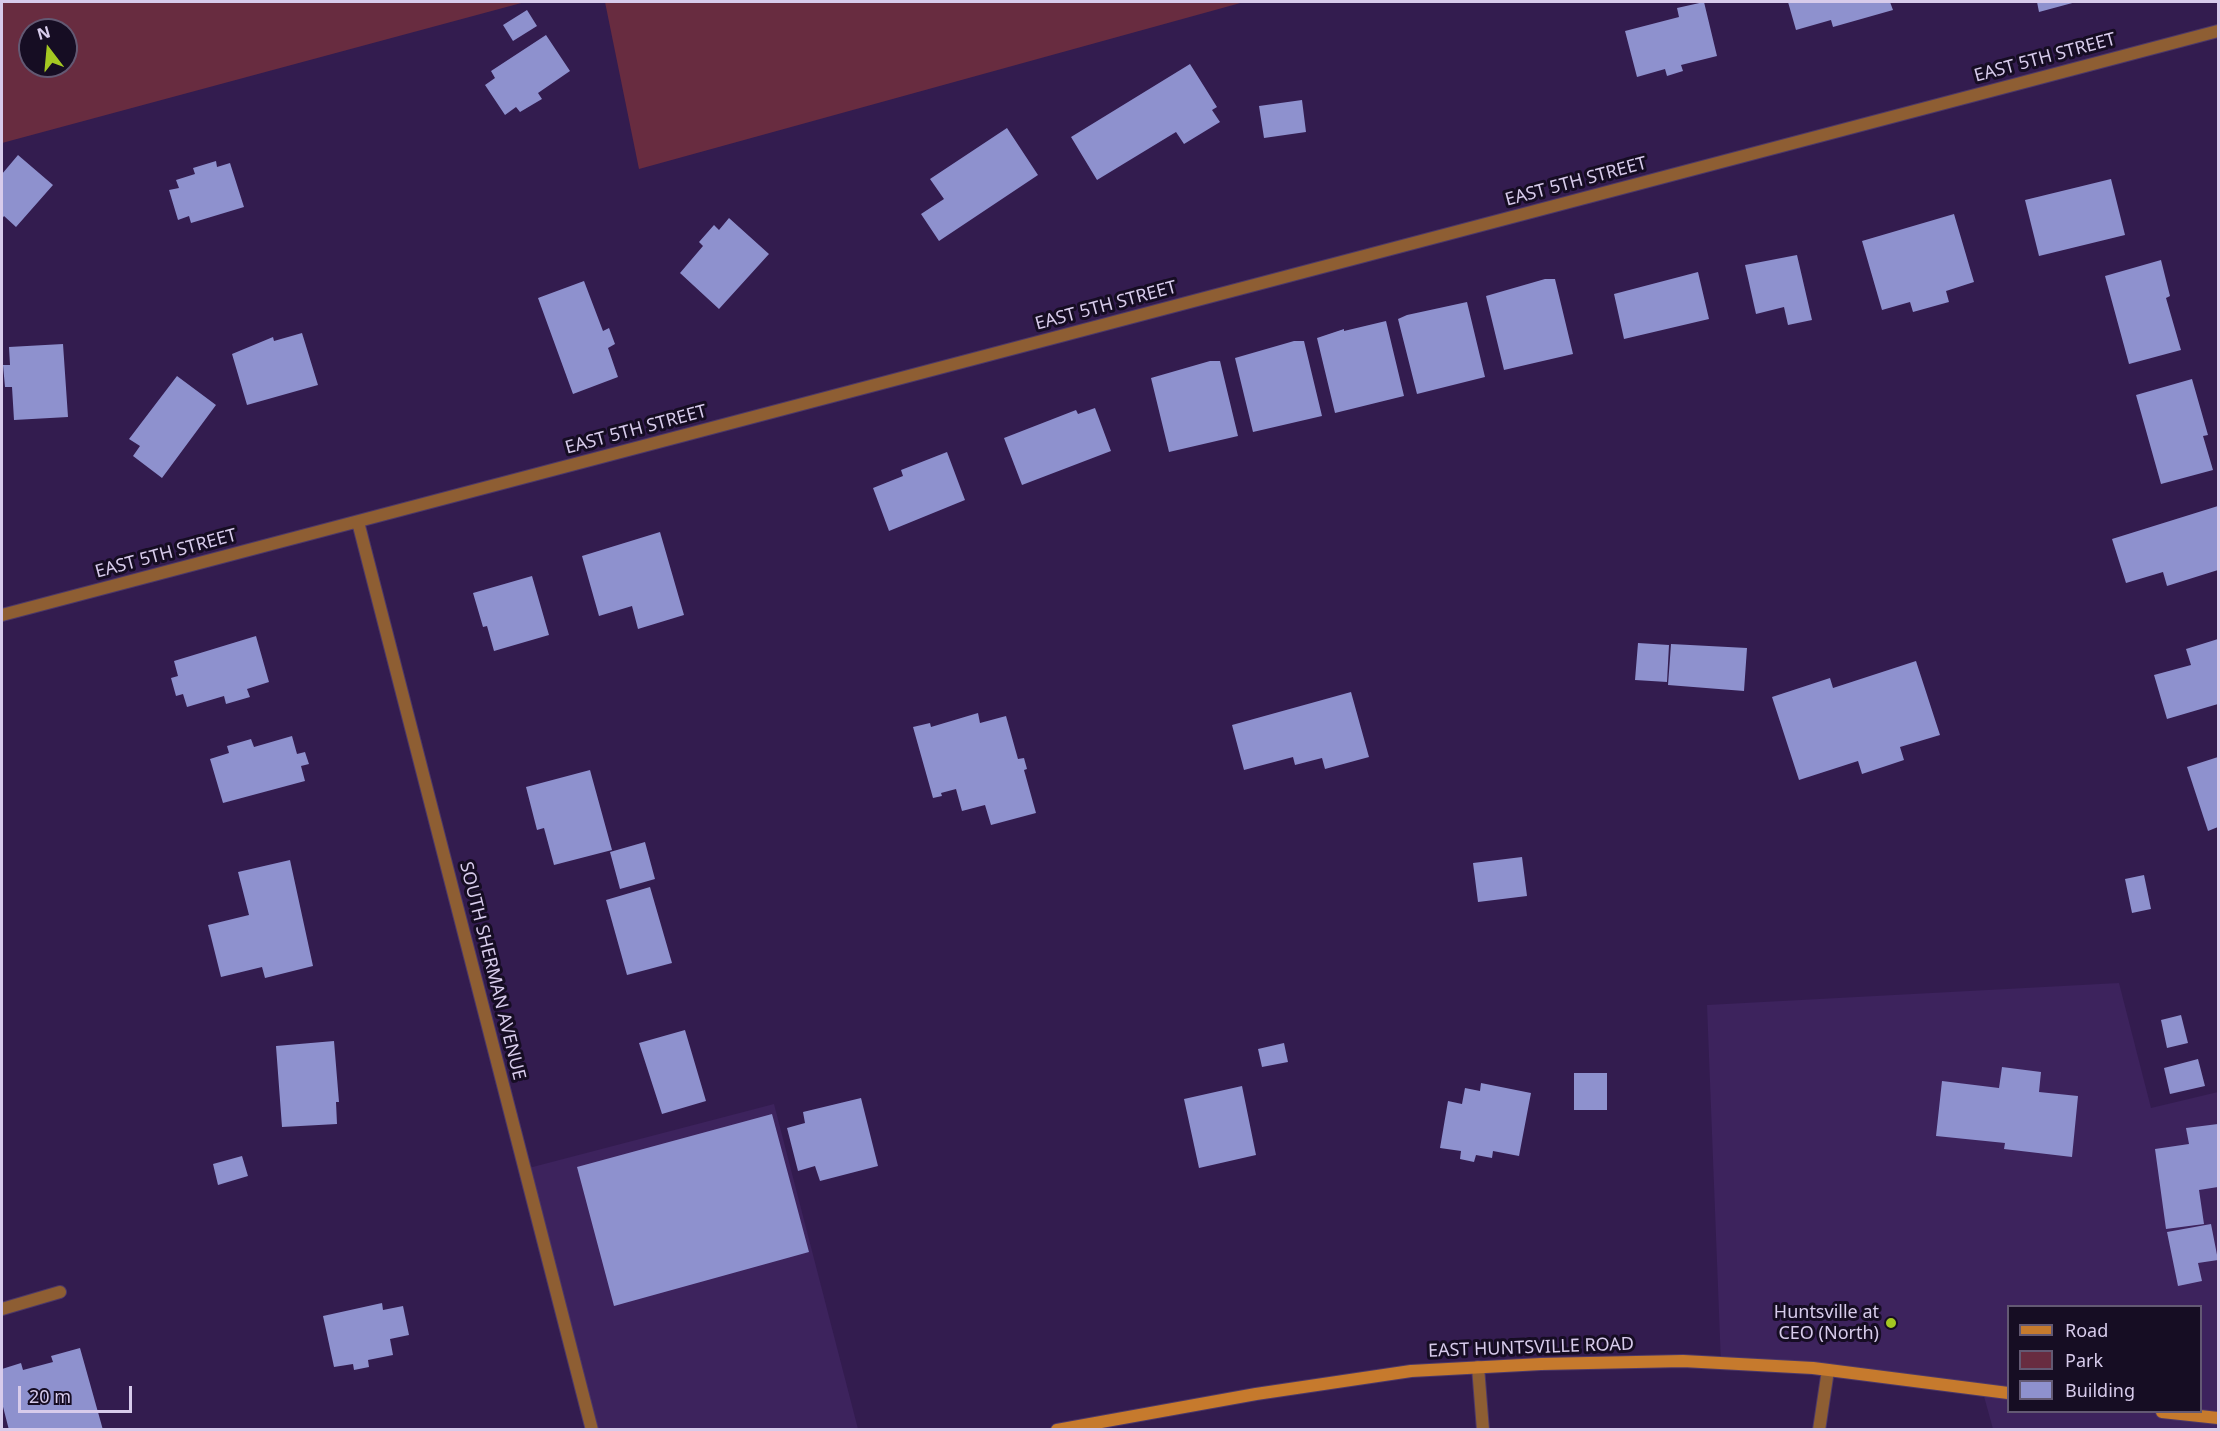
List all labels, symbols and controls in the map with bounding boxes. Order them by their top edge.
north arrow [18,18,78,78]
text: N [34,20,53,45]
street label: EAST 5TH STREET [1972,29,2118,87]
street label: EAST 5TH STREET [1503,153,1649,211]
street label: EAST 5TH STREET [1033,277,1179,335]
street label: EAST 5TH STREET [563,401,709,459]
street label: EAST 5TH STREET [93,525,239,583]
street label: SOUTH SHERMAN AVENUE [454,860,530,1082]
place label: Huntsville at CEO (North) [1774,1302,1879,1344]
legend [2007,1305,2202,1413]
marker: Huntsville at CEO (North) [1884,1316,1898,1330]
text: Road [2065,1318,2108,1342]
street label: EAST HUNTSVILLE ROAD [1428,1334,1634,1362]
text: Park [2065,1348,2103,1372]
scale bar [21,1374,135,1412]
text: Building [2065,1378,2135,1402]
text: 20 m [29,1384,71,1408]

